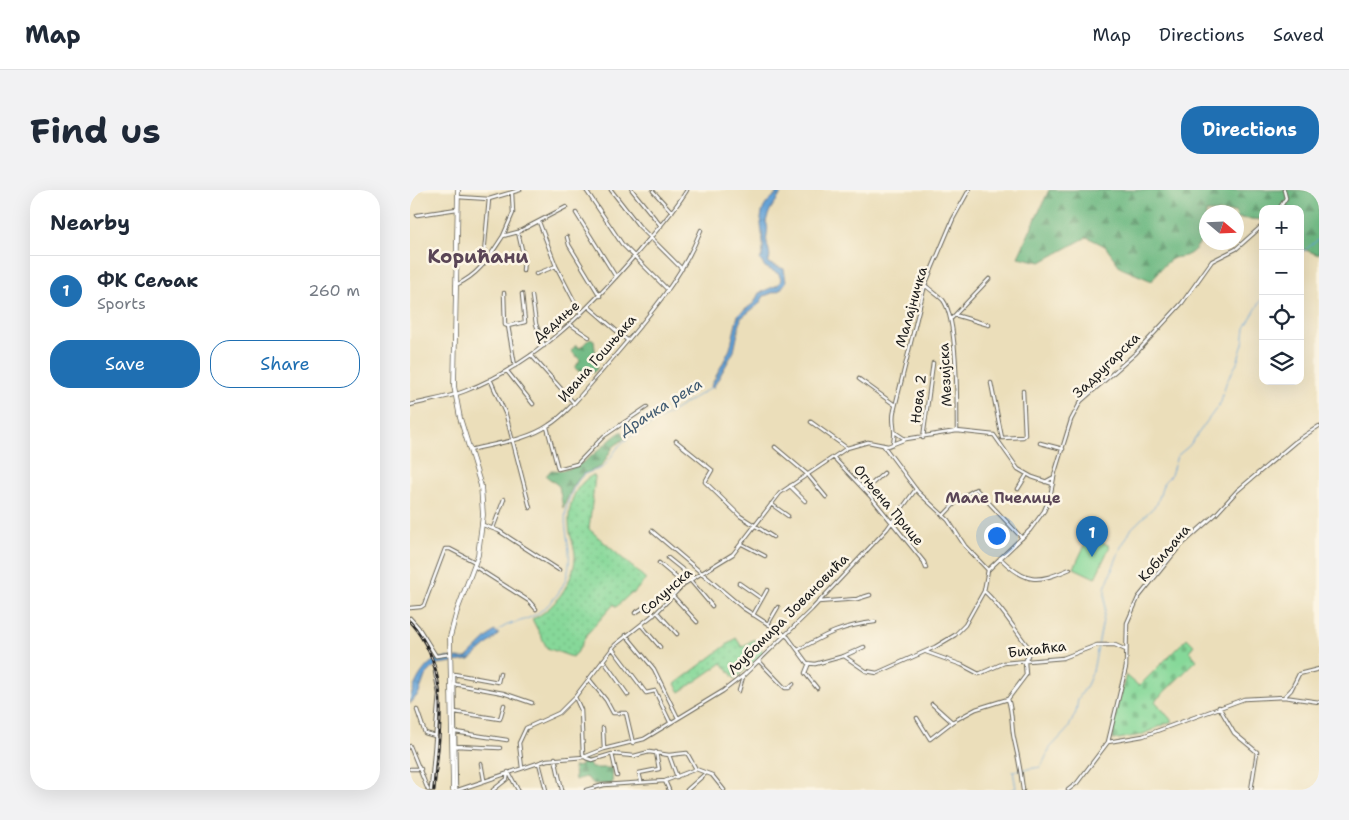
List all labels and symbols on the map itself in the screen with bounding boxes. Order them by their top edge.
north arrow [1199,205,1244,250]
district label: Корићани [428,244,528,269]
street label: Малајничка [891,264,931,349]
street label: Дедиње [529,296,583,346]
street label: Ивана Гошњака [554,310,640,406]
street label: Задругарска [1069,328,1144,402]
street label: Мезијска [934,342,956,407]
street label: Нова 2 [906,373,930,425]
water label: Драчка река [615,374,706,441]
street label: Огњена Прице [850,461,928,549]
district label: Мале Пчелице [945,488,1061,508]
pin: 1 [1076,516,1108,557]
street label: Кобиљача [1134,520,1194,585]
your location [984,523,1010,549]
street label: Љубомира Јовановића [724,549,853,678]
street label: Солунска [636,563,696,618]
street label: Бихаћка [1007,636,1068,662]

